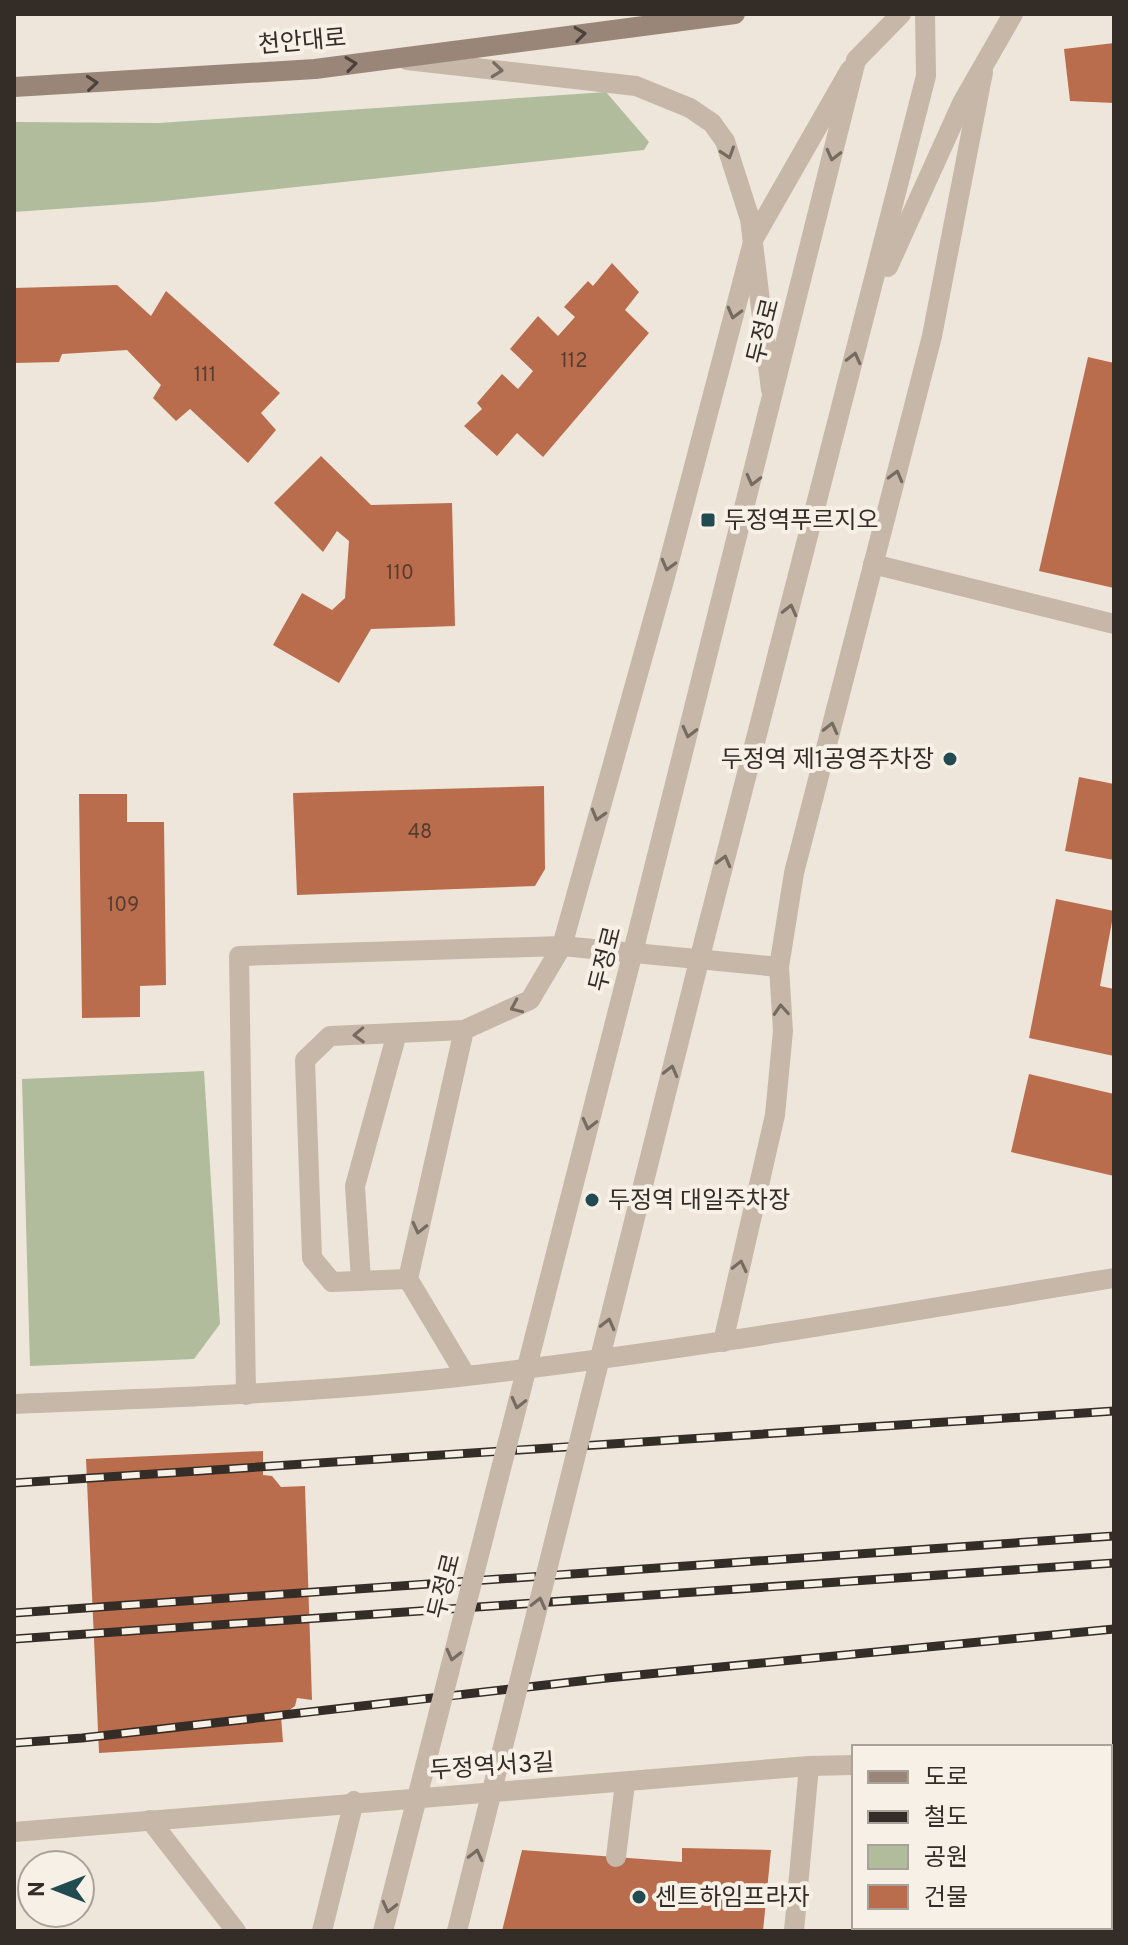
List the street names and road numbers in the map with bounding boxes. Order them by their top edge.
street label: 천안대로 [257,24,347,62]
street label: 두정로 [742,296,788,367]
street label: 두정로 [584,924,630,995]
street label: 두정로 [423,1551,469,1622]
street label: 두정역서3길 [429,1749,555,1787]

